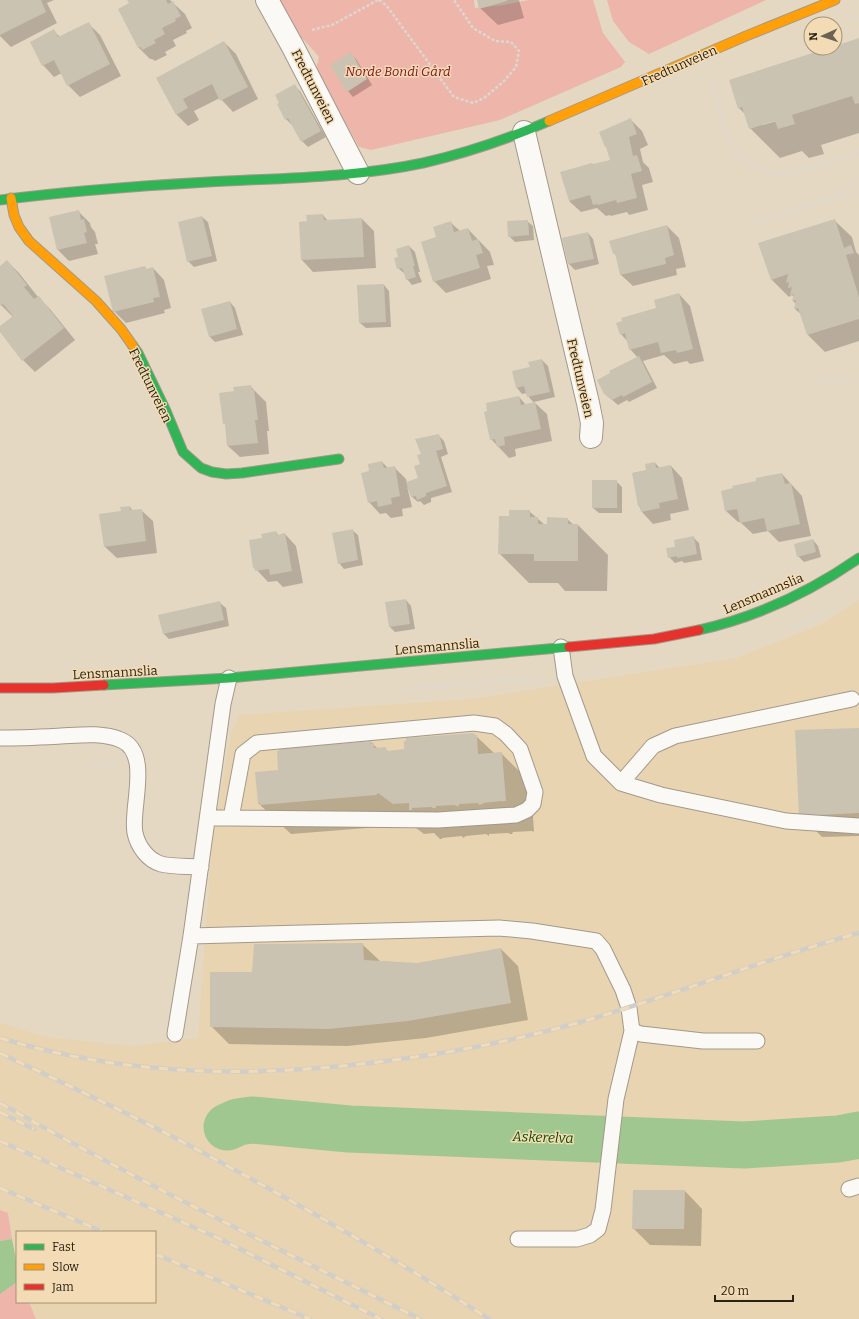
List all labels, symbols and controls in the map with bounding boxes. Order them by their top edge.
north arrow [803,16,843,56]
text: N [807,31,820,41]
street label: Fredtunveien [639,42,720,89]
street label: Fredtunveien [288,47,339,126]
park label: Norde Bondi Gård [345,64,451,79]
street label: Fredtunveien [564,337,597,420]
street label: Fredtunveien [126,346,175,426]
street label: Lensmannslia [721,570,805,617]
street label: Lensmannslia [394,635,480,658]
street label: Lensmannslia [72,663,158,682]
water label: Askerelva [511,1128,574,1147]
legend [16,1231,156,1303]
text: Fast [52,1240,76,1254]
text: Slow [52,1260,79,1274]
scale bar [715,1277,793,1303]
text: Jam [51,1280,74,1294]
text: 20 m [721,1284,750,1298]

